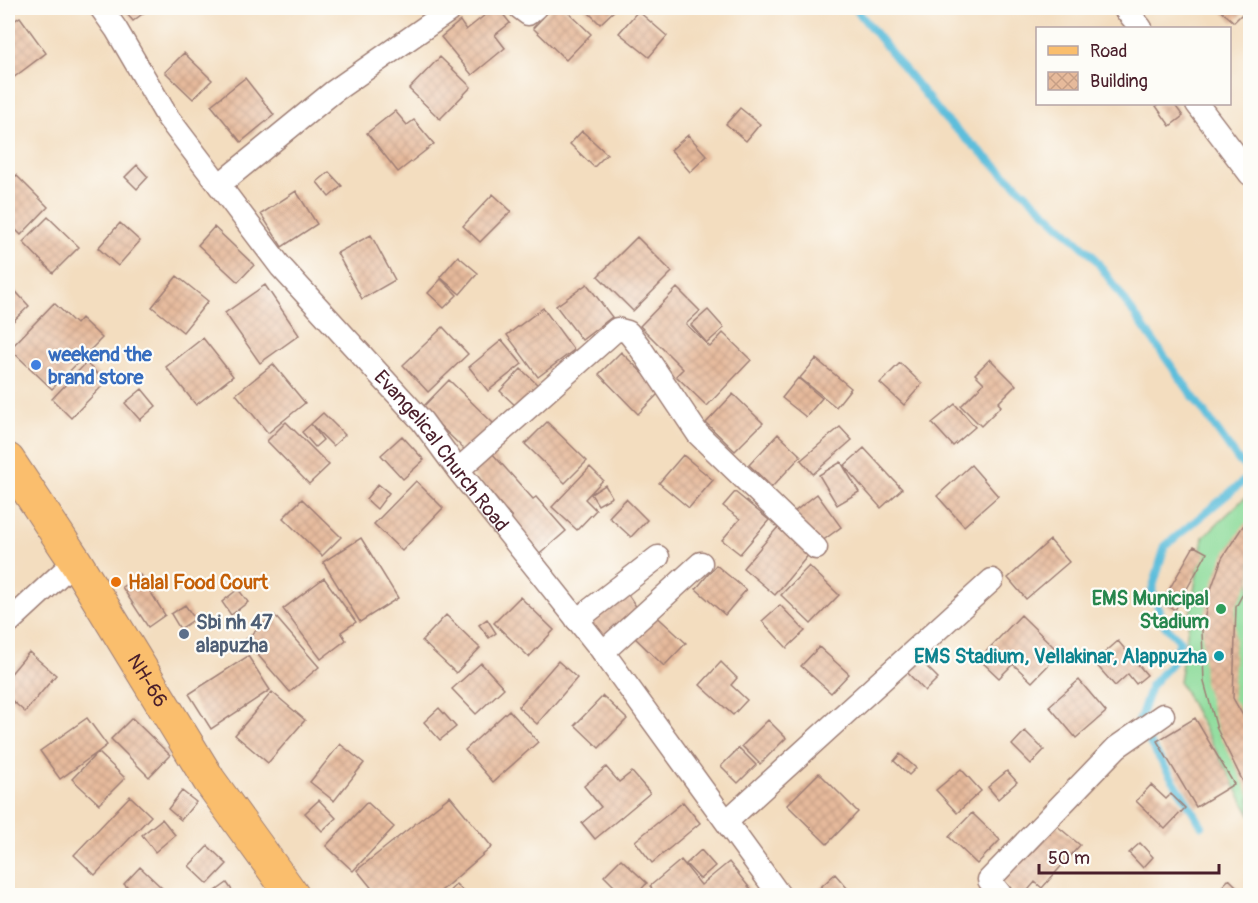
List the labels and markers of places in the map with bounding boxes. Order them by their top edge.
place label: weekend the brand store [48,342,153,390]
marker: weekend the brand store [29,358,43,372]
place label: Halal Food Court [128,570,269,595]
marker: Halal Food Court [109,575,123,589]
place label: EMS Municipal Stadium [1092,586,1209,634]
marker: EMS Municipal Stadium [1214,602,1228,616]
place label: Sbi nh 47 alapuzha [196,610,273,658]
marker: Sbi nh 47 alapuzha [177,627,191,641]
place label: EMS Stadium, Vellakinar, Alappuzha [914,644,1207,669]
marker: EMS Stadium, Vellakinar, Alappuzha [1212,649,1226,663]

